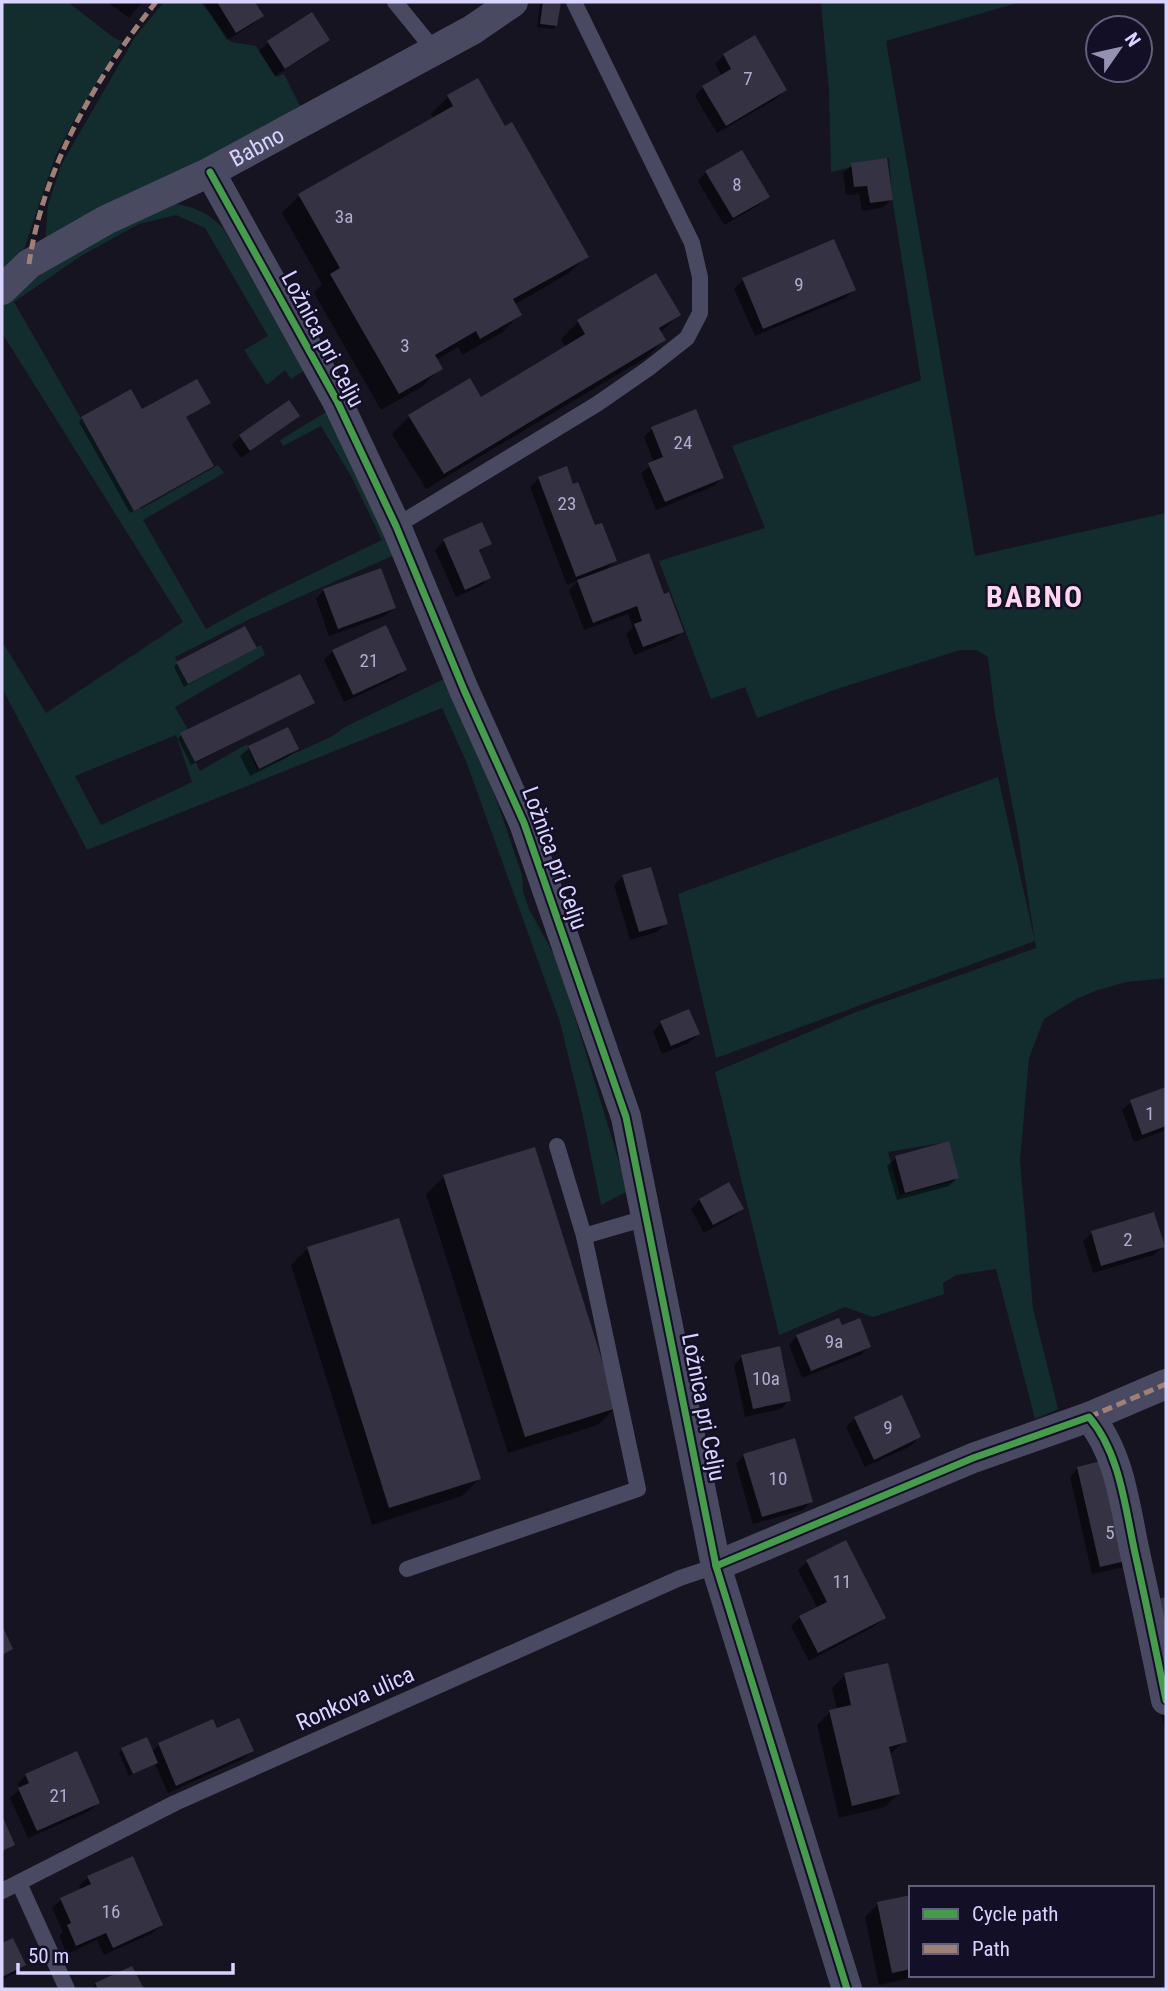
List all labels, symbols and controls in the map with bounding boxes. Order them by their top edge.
north arrow [1084,14,1154,84]
text: N [1120,29,1145,51]
house number: 7 [743,67,753,90]
street label: Babno [225,121,289,173]
house number: 8 [732,173,742,196]
house number: 3a [335,205,353,228]
street label: Ložnica pri Celju [275,267,370,412]
house number: 9 [794,273,804,296]
house number: 3 [400,334,410,357]
house number: 24 [674,431,692,454]
house number: 23 [558,492,576,515]
district label: BABNO [986,579,1084,614]
house number: 21 [360,649,378,672]
street label: Ložnica pri Celju [516,783,593,933]
house number: 1 [1145,1102,1155,1125]
house number: 2 [1123,1228,1133,1251]
house number: 9a [825,1330,843,1353]
street label: Ložnica pri Celju [676,1331,731,1483]
house number: 10a [752,1367,780,1390]
house number: 9 [883,1416,893,1439]
house number: 10 [769,1467,787,1490]
house number: 5 [1105,1521,1115,1544]
house number: 11 [833,1570,851,1593]
street label: Ronkova ulica [292,1661,418,1736]
house number: 21 [50,1784,68,1807]
legend [909,1886,1154,1977]
house number: 16 [102,1900,120,1923]
text: Cycle path [972,1902,1058,1926]
scale bar [18,1932,233,1976]
text: Path [972,1937,1010,1961]
text: 50 m [28,1944,69,1968]

